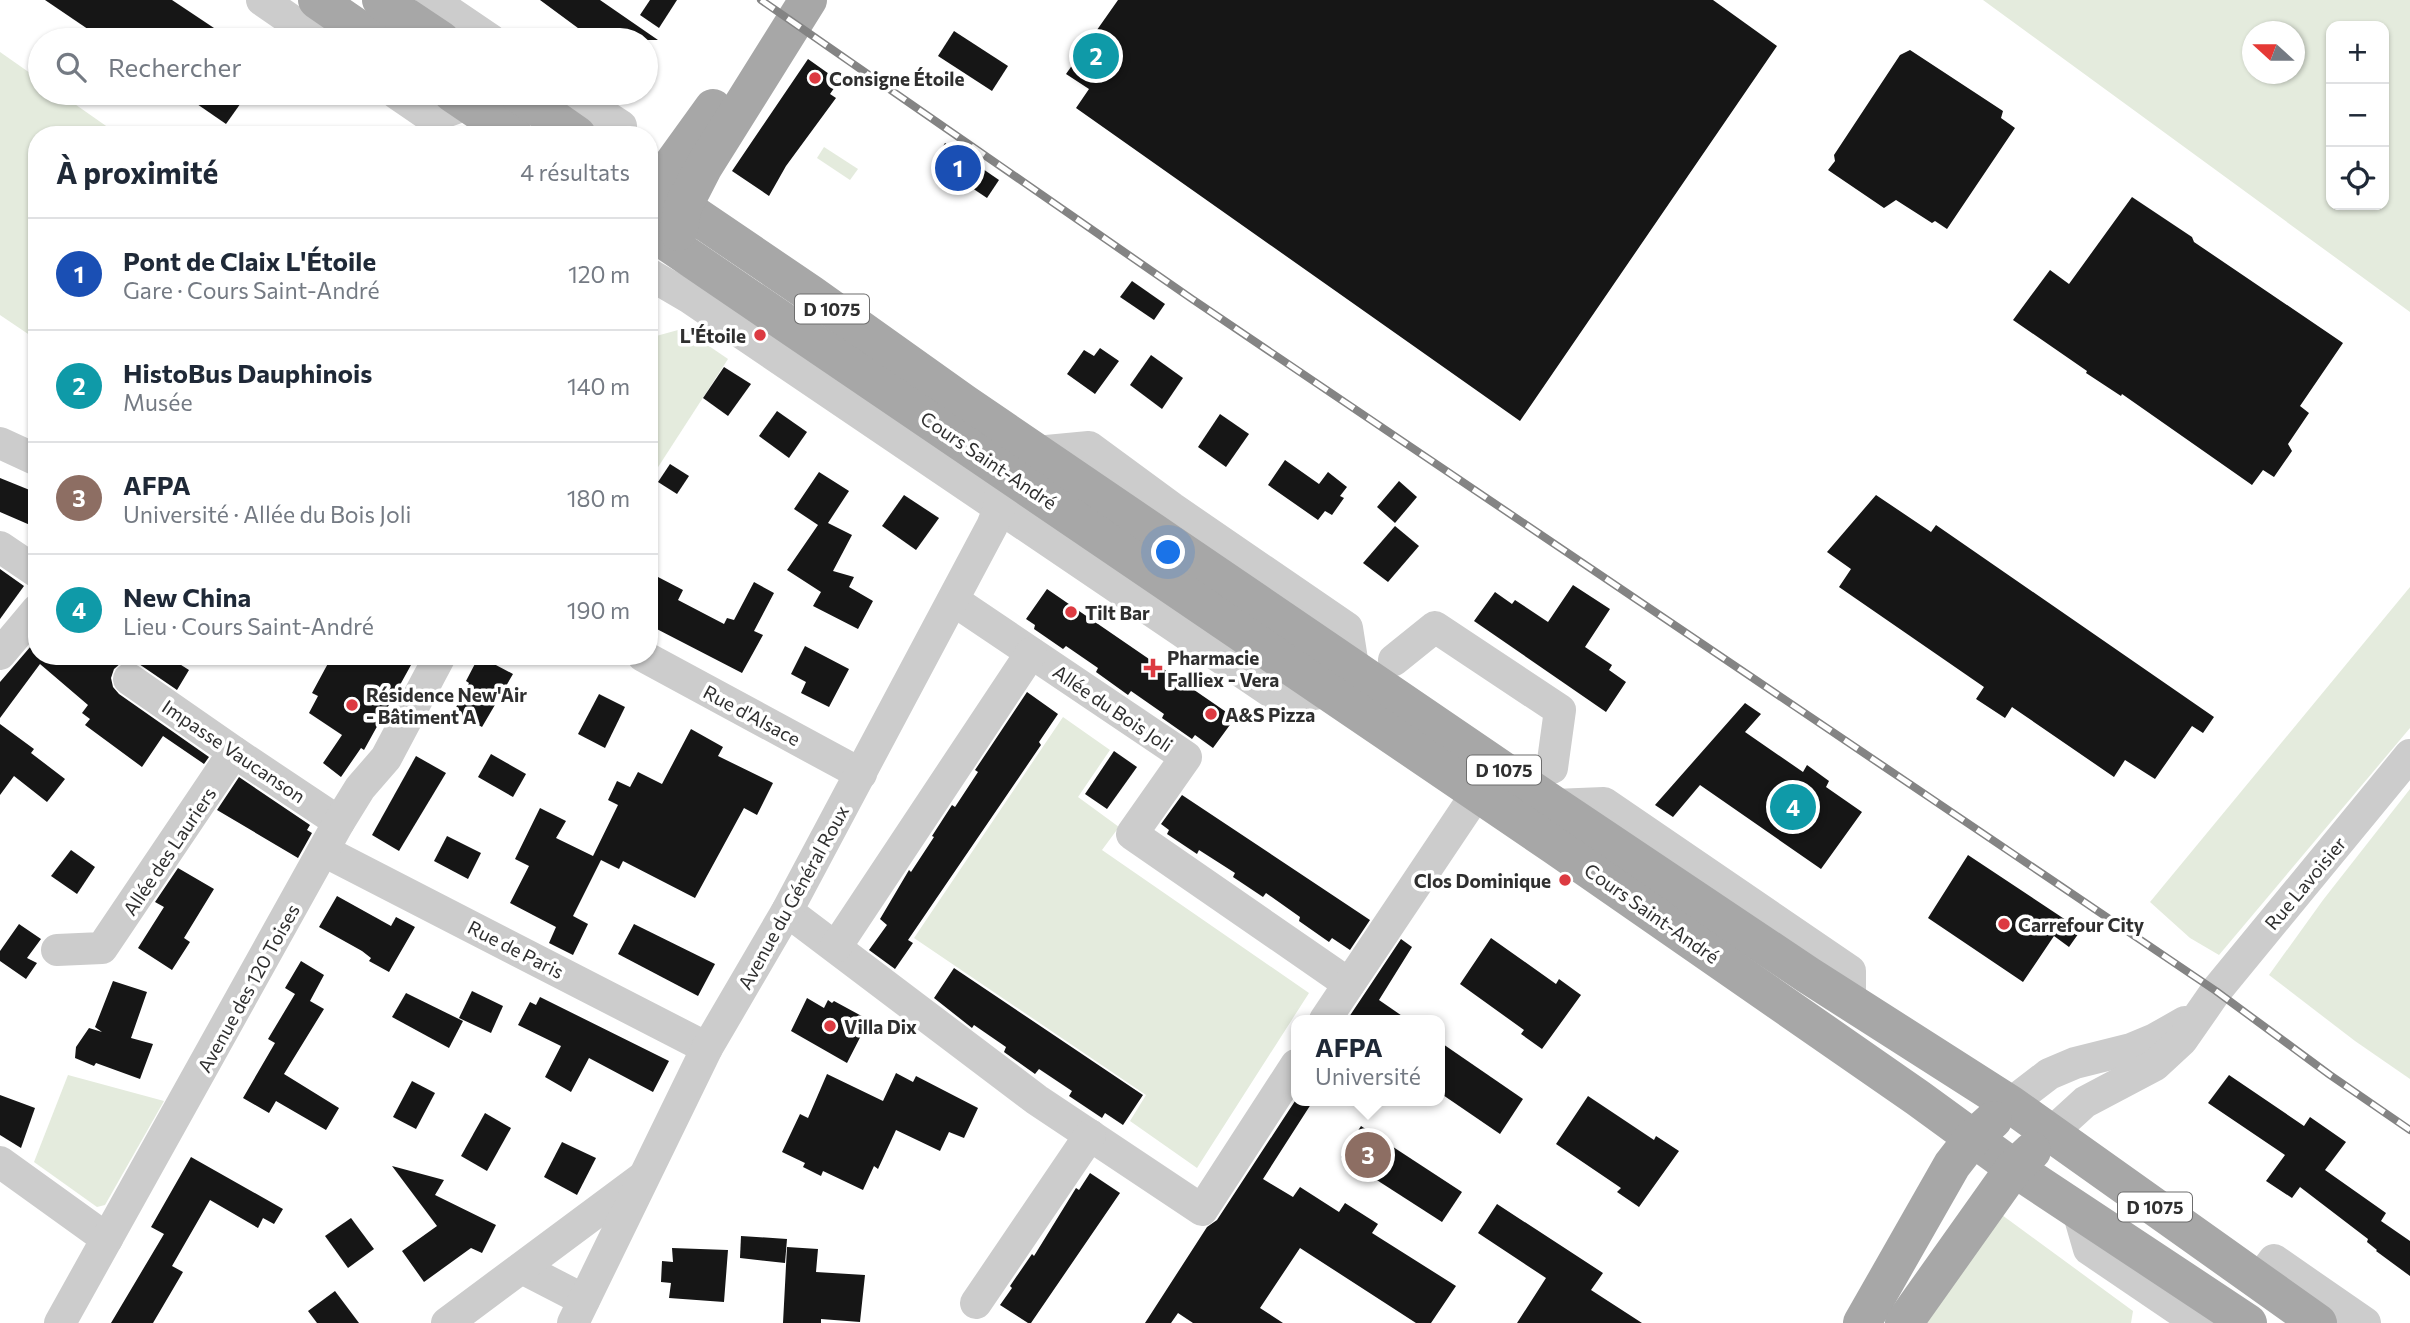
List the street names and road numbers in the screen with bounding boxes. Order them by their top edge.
road number: D 1075 [795,295,869,324]
street label: Cours Saint-André [917,406,1061,514]
street label: Allée du Bois Joli [1049,660,1177,756]
street label: Rue d'Alsace [700,680,804,750]
street label: Impasse Vaucanson [158,695,310,807]
road number: D 1075 [1467,756,1541,784]
street label: Allée des Lauriers [118,783,220,919]
street label: Avenue du Général Roux [733,801,853,993]
street label: Rue Lavoisier [2259,832,2351,934]
street label: Cours Saint-André [1580,858,1724,968]
street label: Avenue des 120 Toises [192,900,304,1076]
street label: Rue de Paris [464,915,568,983]
road number: D 1075 [2118,1192,2192,1222]

